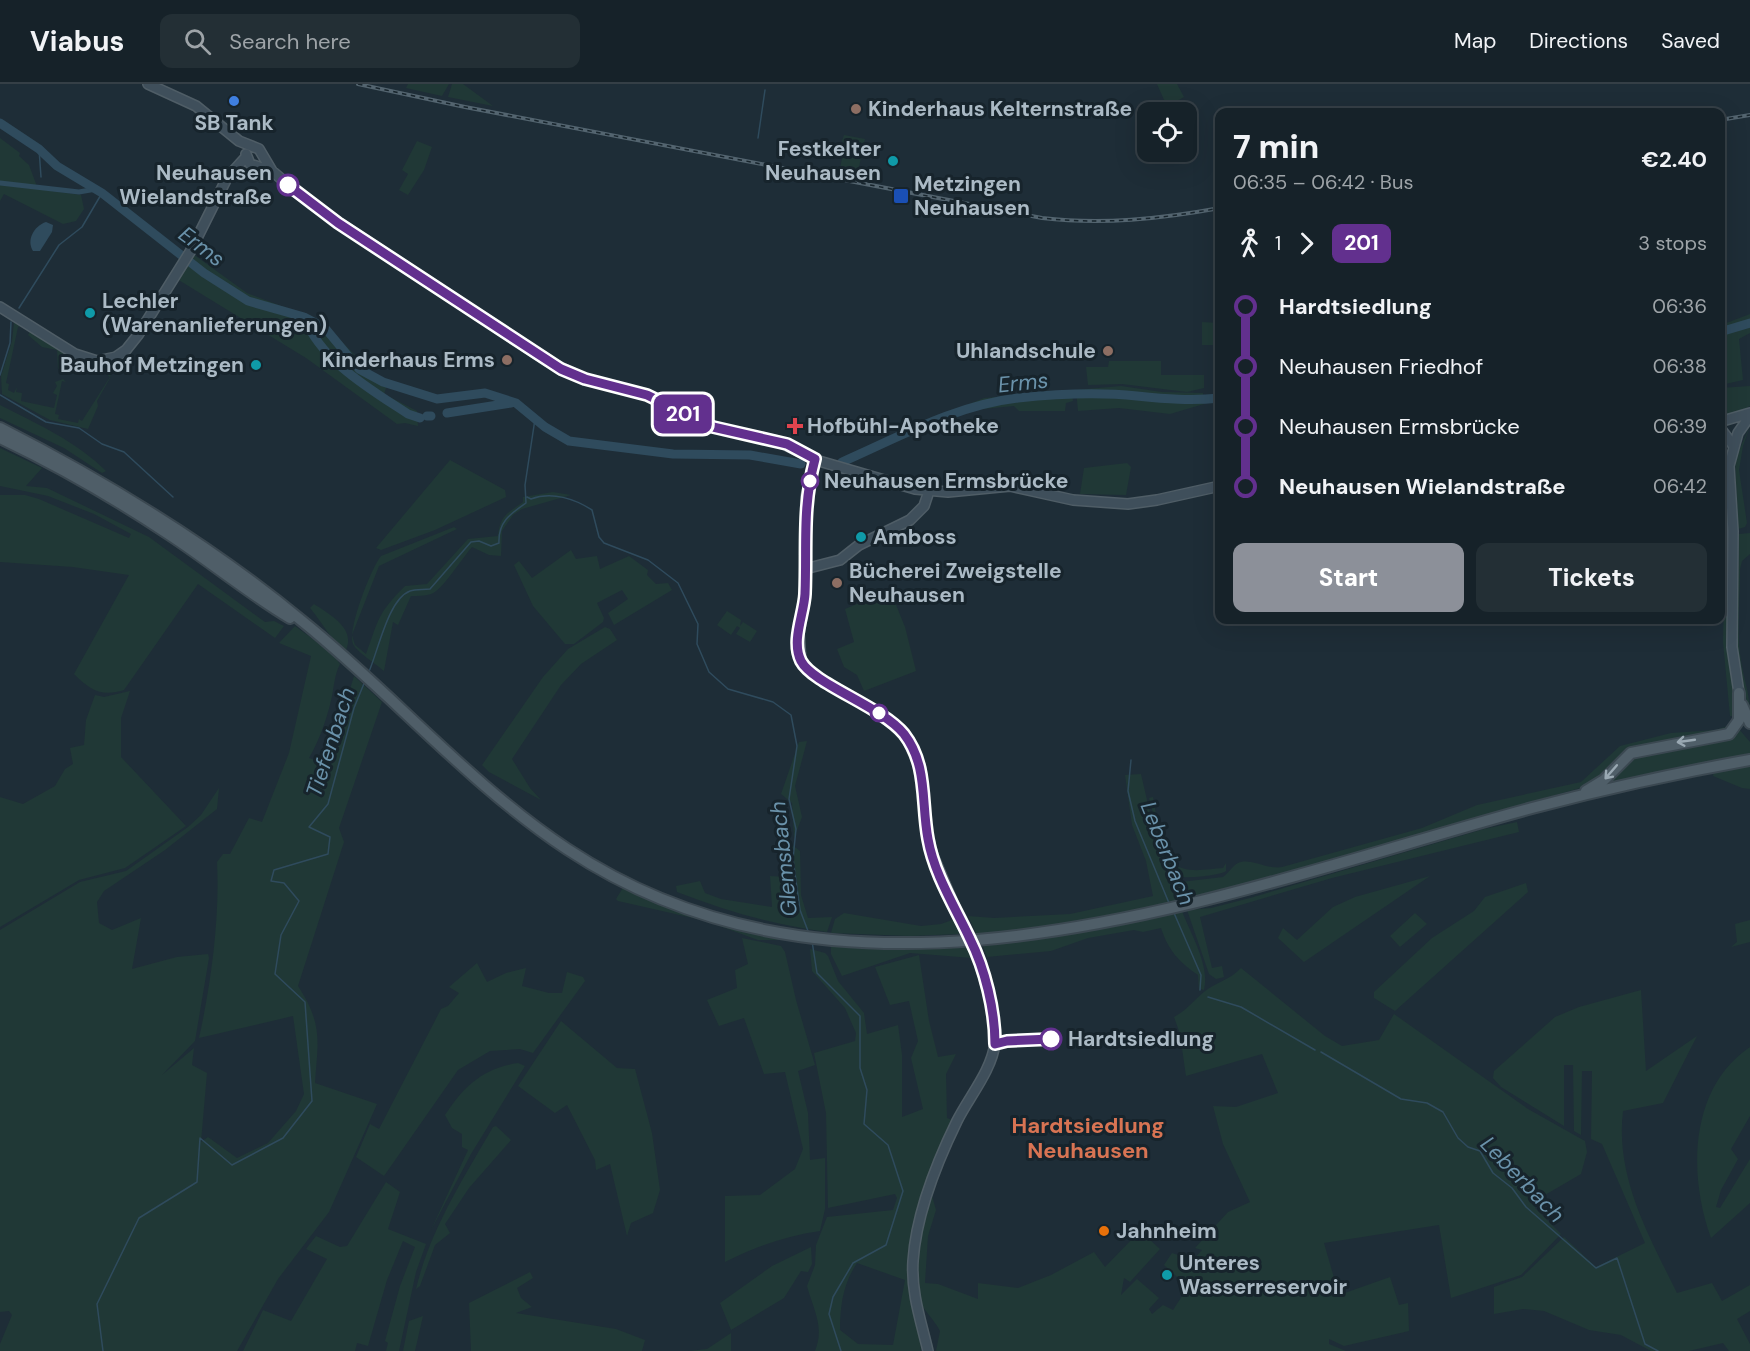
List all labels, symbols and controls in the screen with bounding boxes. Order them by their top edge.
search box [160,14,580,68]
text: Viabus [30,23,124,60]
icon: search [181,25,214,58]
text: Search here [229,27,351,56]
text: Map [1454,27,1496,55]
text: Directions [1529,27,1628,55]
text: Saved [1661,27,1720,55]
marker: SB Tank [227,94,241,108]
place label: Kinderhaus Kelternstraße [868,95,1132,123]
marker: Kinderhaus Kelternstraße [849,102,863,116]
map controls [1137,102,1197,162]
button: locate [1137,102,1197,162]
place label: SB Tank [194,109,274,137]
text: 7 min [1233,125,1319,168]
place label: Festkelter Neuhausen [765,135,881,187]
text: €2.40 [1642,145,1707,174]
marker: Festkelter Neuhausen [886,154,900,168]
place label: Neuhausen Wielandstraße [119,159,272,211]
text: 06:35 – 06:42 · Bus [1233,169,1413,195]
place label: Metzingen Neuhausen [914,170,1030,222]
marker: Neuhausen Wielandstraße [277,174,299,196]
marker: Metzingen Neuhausen [892,187,910,205]
water label: Erms [173,220,231,273]
icon: walk [1233,227,1266,260]
icon: forward [1290,227,1323,260]
text: 201 [1344,229,1379,257]
text: 1 [1275,230,1281,256]
text: 3 stops [1638,230,1707,256]
place label: Lechler (Warenanlieferungen) [102,287,327,339]
text: Hardtsiedlung [1279,292,1432,321]
text: 06:36 [1652,293,1707,319]
marker: Lechler (Warenanlieferungen) [83,306,97,320]
place label: Uhlandschule [956,337,1096,365]
marker: Uhlandschule [1101,344,1115,358]
place label: Kinderhaus Erms [321,346,495,374]
place label: Bauhof Metzingen [60,351,244,379]
text: Neuhausen Friedhof [1279,352,1483,381]
marker: Kinderhaus Erms [500,353,514,367]
text: 06:38 [1653,353,1707,379]
marker: Bauhof Metzingen [249,358,263,372]
water label: Erms [996,365,1050,400]
line badge: 201 [648,394,718,434]
text: 201 [666,400,700,428]
place label: Hofbühl-Apotheke [807,412,999,440]
text: Neuhausen Ermsbrücke [1279,412,1520,441]
text: 06:39 [1653,413,1707,439]
marker: Hofbühl-Apotheke [788,419,802,433]
place label: Neuhausen Ermsbrücke [824,467,1069,495]
marker: Neuhausen Ermsbrücke [801,472,819,490]
text: Neuhausen Wielandstraße [1279,472,1566,501]
text: 06:42 [1653,473,1707,499]
place label: Amboss [873,523,957,551]
marker: Amboss [854,530,868,544]
button: Start [1233,543,1464,612]
button: Tickets [1476,543,1707,612]
place label: Bücherei Zweigstelle Neuhausen [849,557,1062,609]
marker: Bücherei Zweigstelle Neuhausen [830,576,844,590]
water label: Tiefenbach [299,684,362,801]
unlabelled marker [870,704,888,722]
one-way arrow [1677,736,1696,747]
one-way arrow [1604,764,1618,779]
water label: Leberbach [1134,797,1201,909]
water label: Glemsbach [763,800,804,918]
place label: Hardtsiedlung [1068,1025,1214,1053]
marker: Hardtsiedlung [1040,1028,1062,1050]
district label: Hardtsiedlung Neuhausen [1012,1111,1164,1165]
water label: Leberbach [1474,1130,1571,1229]
place label: Jahnheim [1116,1217,1217,1245]
marker: Jahnheim [1097,1224,1111,1238]
place label: Unteres Wasserreservoir [1179,1249,1347,1301]
marker: Unteres Wasserreservoir [1160,1268,1174,1282]

